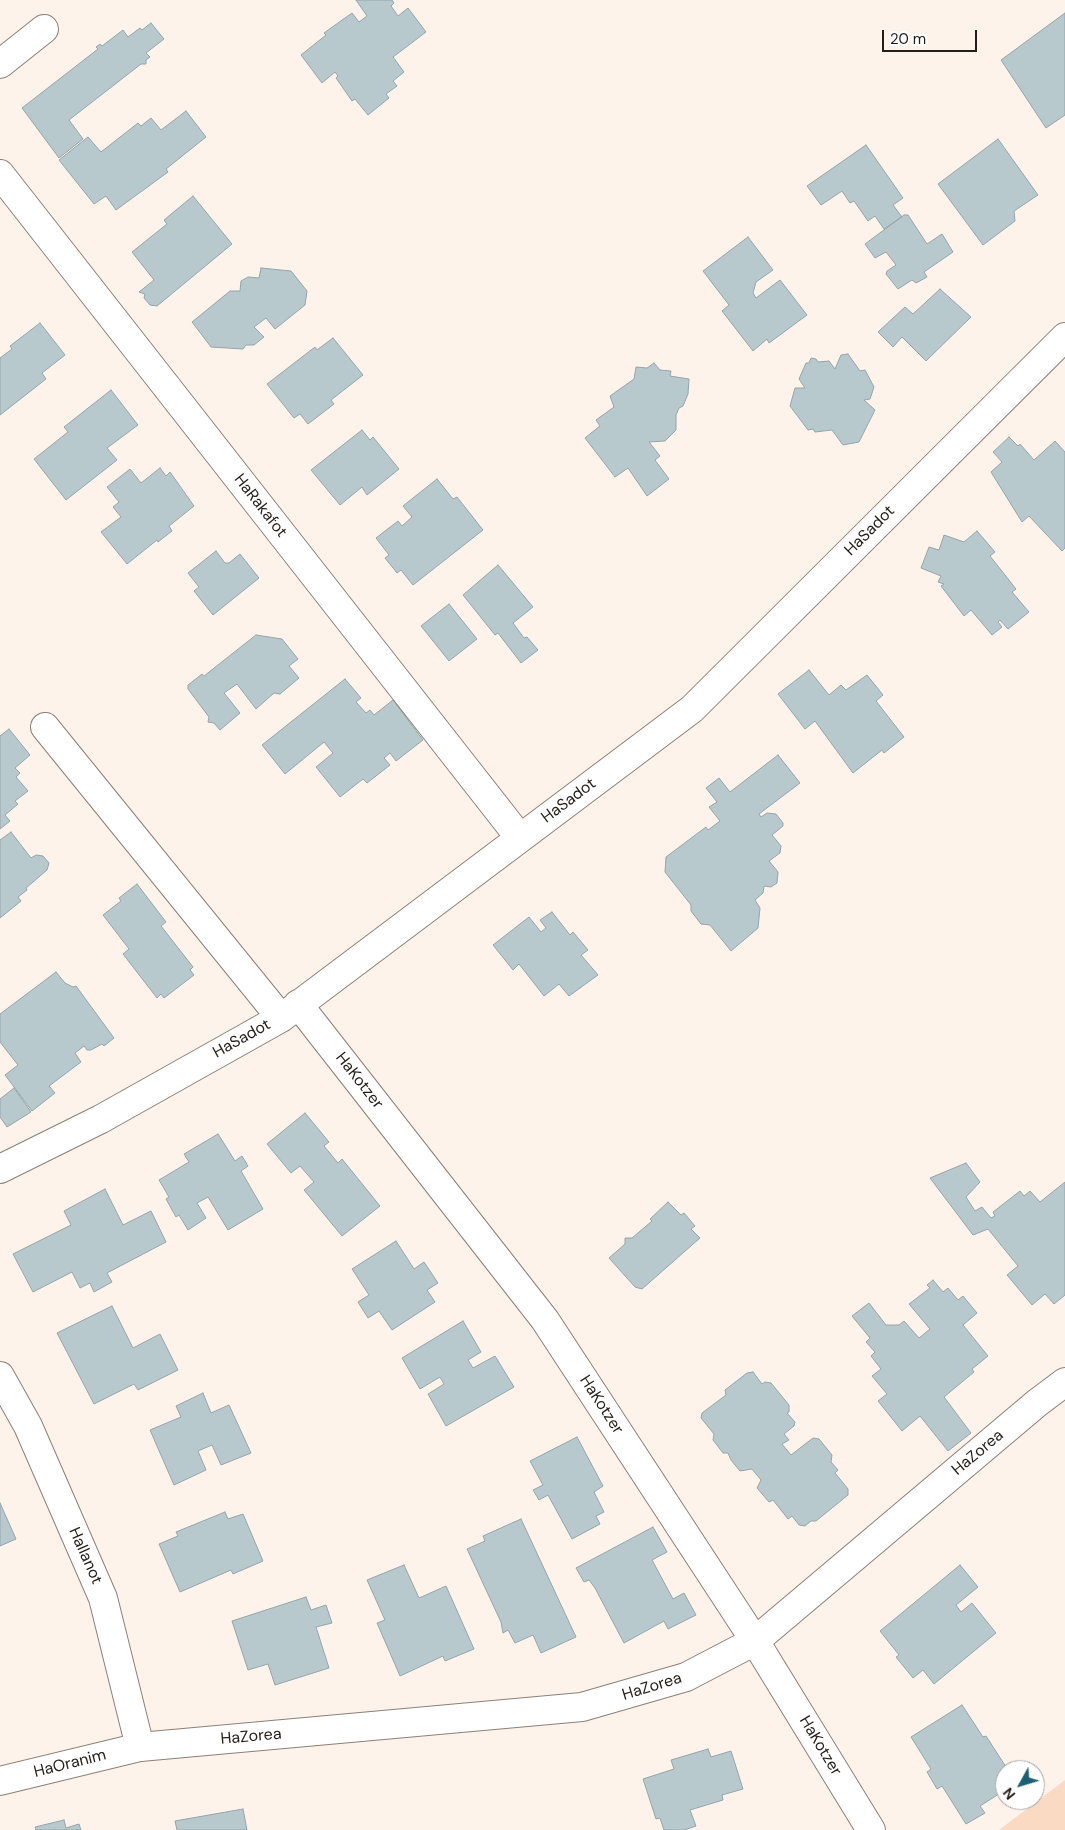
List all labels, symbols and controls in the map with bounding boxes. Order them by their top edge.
scale bar [885,20,980,52]
text: 20 m [890,29,926,49]
street label: HaRakafot [229,471,291,541]
street label: HaSadot [841,502,899,560]
street label: HaSadot [538,774,600,828]
street label: HaSadot [210,1015,274,1063]
street label: HaKotzer [331,1049,387,1113]
street label: HaKotzer [575,1372,627,1438]
street label: HaZorea [948,1426,1008,1480]
street label: HaIlanot [64,1525,106,1587]
street label: HaZorea [620,1669,684,1705]
street label: HaKotzer [795,1713,845,1779]
street label: HaZorea [220,1725,282,1749]
street label: HaOranim [32,1746,108,1782]
north arrow [995,1760,1045,1810]
text: N [999,1784,1019,1803]

